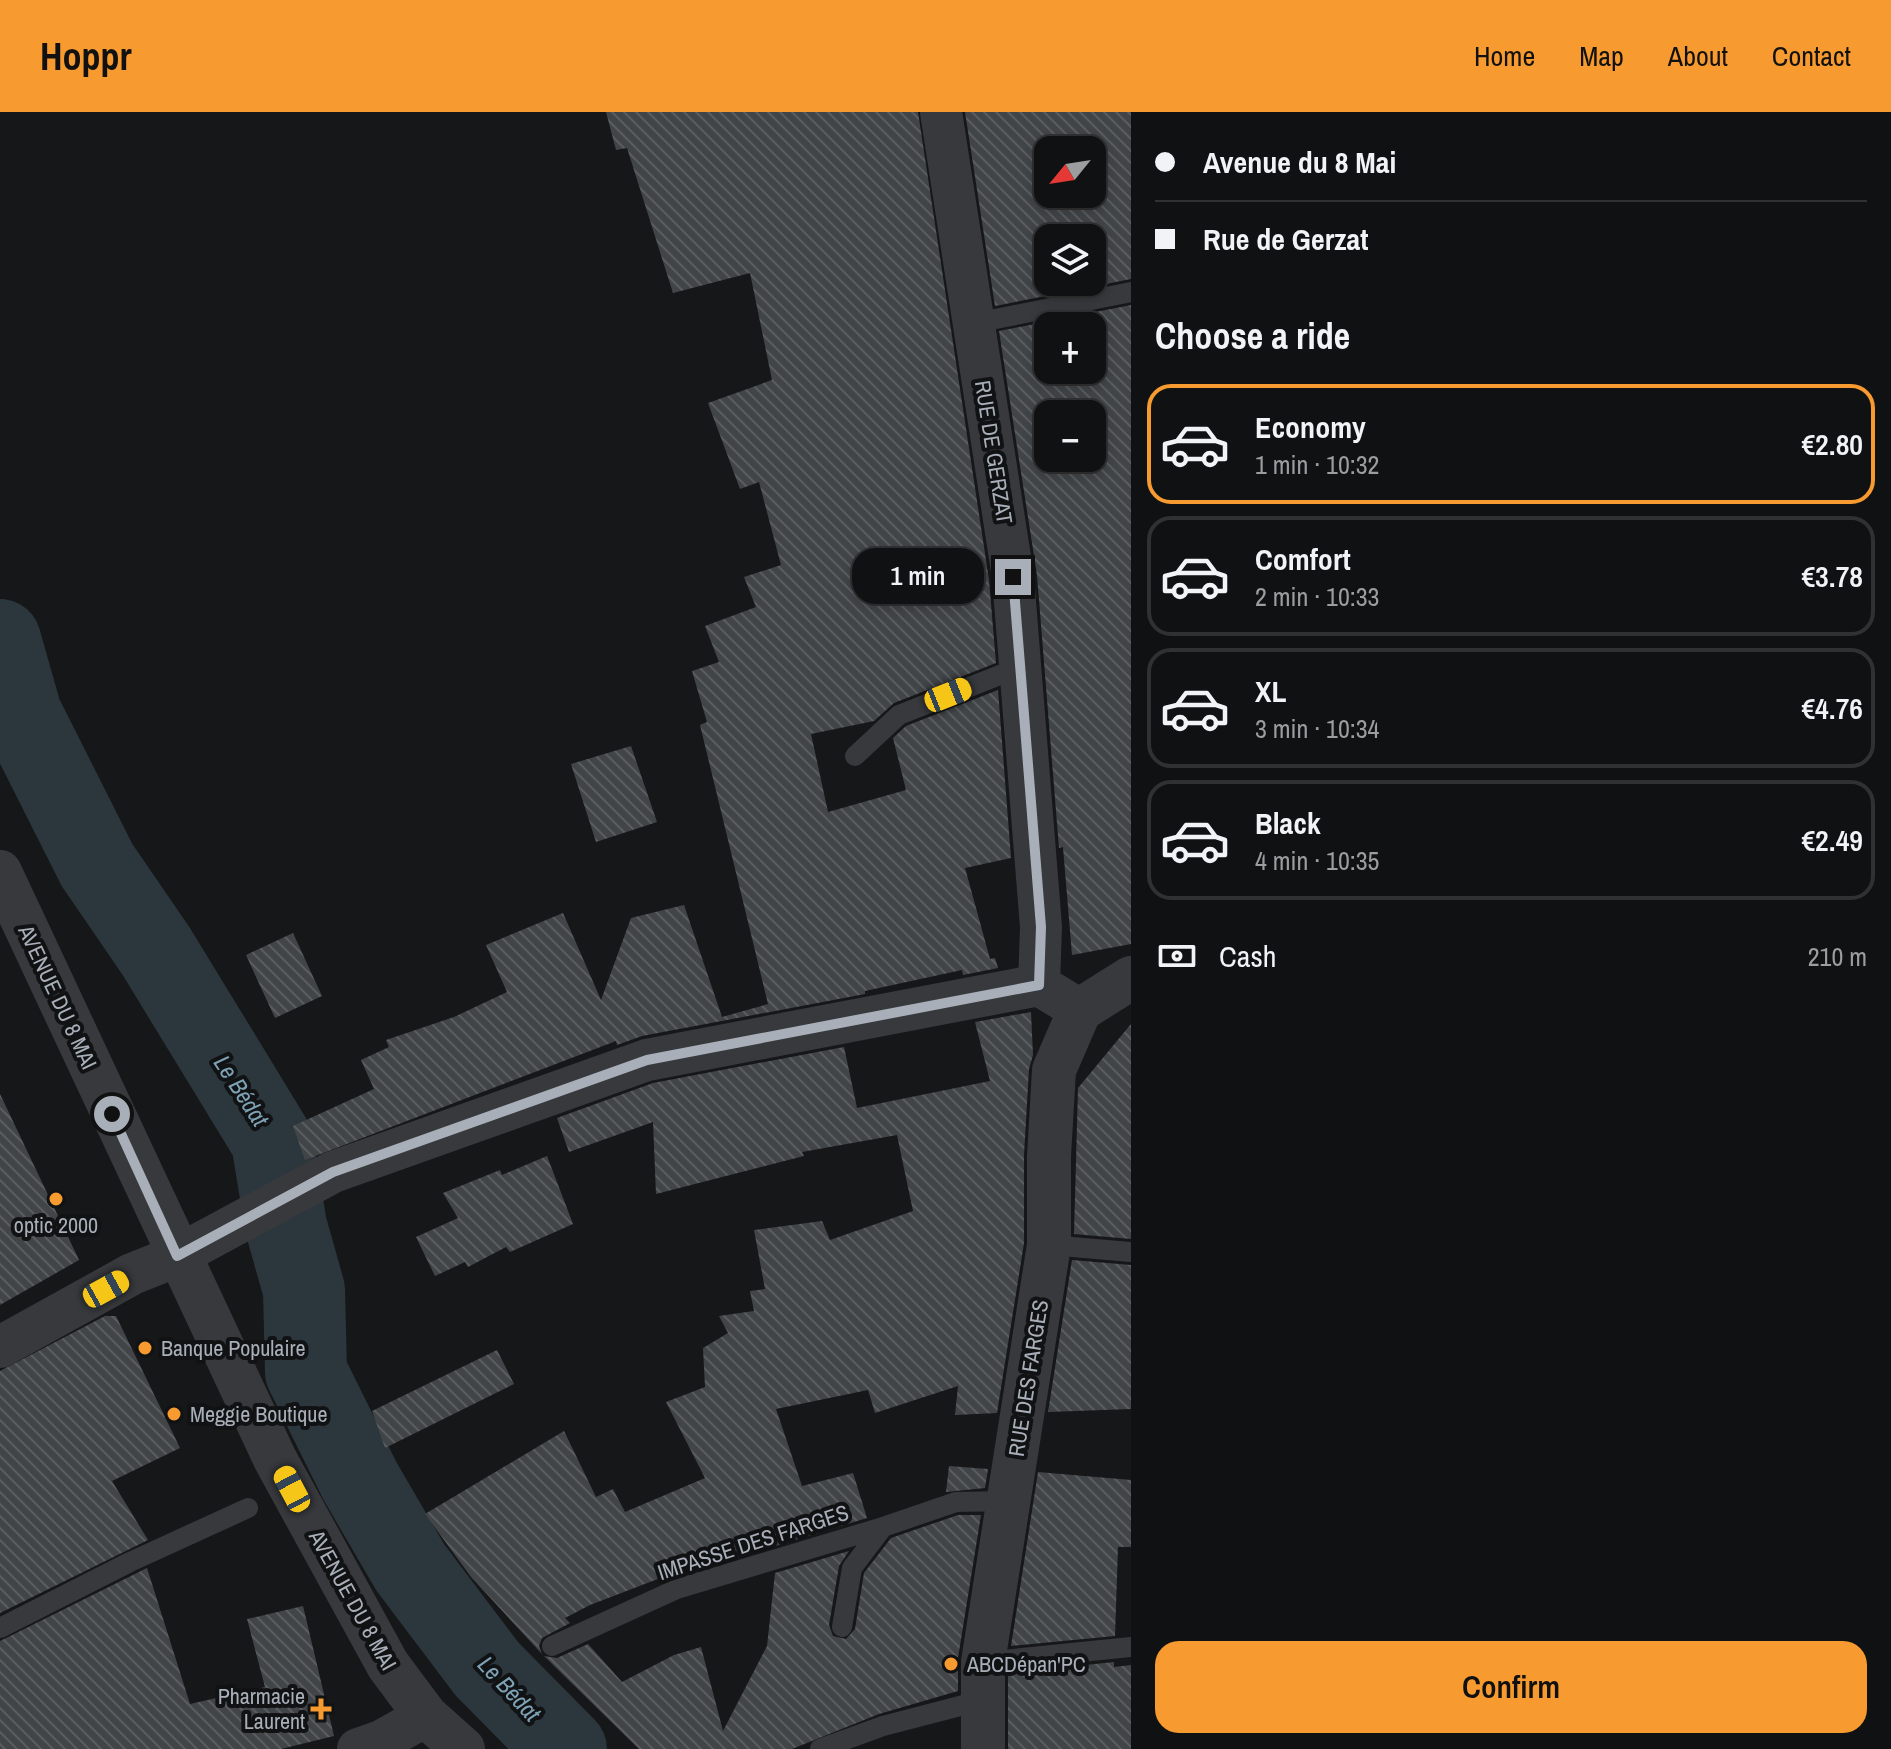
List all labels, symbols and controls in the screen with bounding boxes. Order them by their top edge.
text: Hoppr [40,31,132,82]
text: Home [1474,37,1535,75]
text: Map [1579,37,1624,75]
text: About [1668,37,1728,75]
text: Contact [1772,37,1851,75]
north arrow [1034,136,1106,208]
map controls [1034,136,1106,472]
text: Avenue du 8 Mai [1203,142,1396,182]
text: Rue de Gerzat [1203,219,1368,259]
button: layers [1034,224,1106,296]
button: + [1034,312,1106,384]
text: Choose a ride [1155,312,1350,360]
street label: RUE DE GERZAT [968,378,1020,526]
button: − [1034,400,1106,472]
text: Economy [1255,407,1366,447]
icon: car [1159,408,1231,480]
text: €2.80 [1801,424,1863,464]
text: 1 min · 10:32 [1255,447,1379,482]
text: Comfort [1255,539,1351,579]
icon: car [1159,540,1231,612]
callout: 1 min [853,549,985,605]
text: €3.78 [1801,556,1863,596]
text: 1 min [891,558,945,593]
route end [995,559,1031,595]
text: 2 min · 10:33 [1255,579,1379,614]
text: XL [1255,671,1286,711]
icon: car [1159,672,1231,744]
car [921,675,975,715]
text: €4.76 [1801,688,1863,728]
text: 3 min · 10:34 [1255,711,1379,746]
text: Black [1255,803,1321,843]
icon: car [1159,804,1231,876]
text: €2.49 [1801,820,1863,860]
text: 4 min · 10:35 [1255,843,1379,878]
street label: AVENUE DU 8 MAI [11,919,105,1074]
icon: cash [1155,934,1199,978]
text: Cash [1219,936,1276,976]
text: 210 m [1808,939,1867,974]
water label: Le Bédat [207,1049,277,1133]
route start [94,1096,130,1132]
marker: optic 2000 [47,1190,65,1208]
place label: optic 2000 [14,1210,98,1240]
car [79,1267,133,1311]
street label: RUE DES FARGES [1001,1297,1055,1459]
place label: Banque Populaire [161,1333,305,1363]
marker: Banque Populaire [136,1339,154,1357]
place label: Meggie Boutique [190,1399,327,1429]
marker: Meggie Boutique [165,1405,183,1423]
car [270,1462,314,1516]
street label: IMPASSE DES FARGES [654,1497,852,1587]
street label: AVENUE DU 8 MAI [302,1524,404,1676]
button: Confirm [1155,1641,1867,1733]
water label: Le Bédat [471,1649,549,1728]
place label: ABCDépan'PC [966,1649,1086,1679]
marker: ABCDépan'PC [942,1655,960,1673]
place label: Pharmacie Laurent [218,1681,305,1736]
marker: Pharmacie Laurent [312,1700,330,1718]

